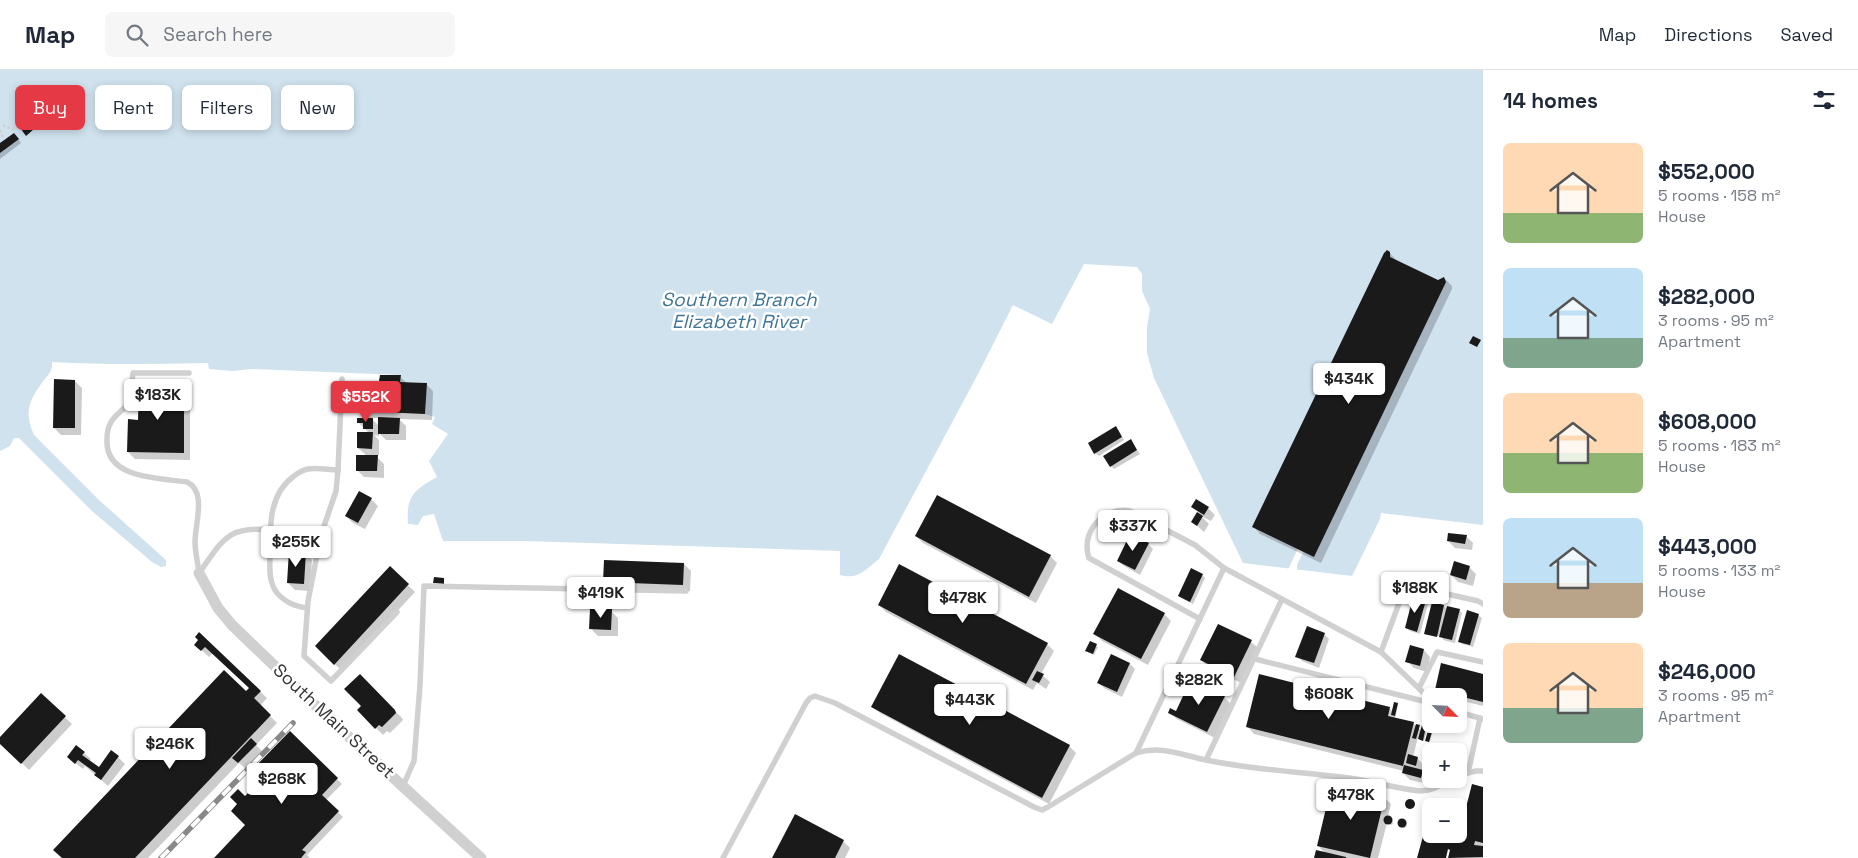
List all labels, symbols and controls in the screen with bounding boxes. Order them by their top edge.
search box [105,12,455,57]
text: Map [25,19,75,50]
icon: search [123,21,151,49]
text: Search here [163,22,273,47]
text: Map [1599,23,1636,46]
text: Directions [1664,23,1753,46]
text: Saved [1781,23,1833,46]
chip: Buy [15,85,85,130]
chip: Rent [95,85,172,130]
chip: Filters [182,85,271,130]
chip: New [281,85,354,130]
icon: filters [1810,86,1838,114]
text: 14 homes [1503,87,1598,114]
text: $552,000 [1658,158,1755,185]
icon: home [1543,163,1603,223]
text: 5 rooms · 158 m² [1658,185,1781,206]
text: House [1658,206,1706,227]
text: $282,000 [1658,283,1755,310]
water label: Southern Branch Elizabeth River [661,287,817,334]
icon: home [1543,288,1603,348]
text: 3 rooms · 95 m² [1658,310,1774,331]
text: Apartment [1658,331,1741,352]
pin: $434K [1314,362,1384,405]
text: $434K [1324,368,1374,389]
pin: $183K [123,378,193,421]
pin: $552K [331,380,401,423]
text: $183K [135,384,181,405]
text: $552K [342,386,390,407]
text: $608,000 [1658,408,1757,435]
icon: home [1543,413,1603,473]
text: 5 rooms · 183 m² [1658,435,1781,456]
text: House [1658,456,1706,477]
pin: $337K [1098,510,1168,552]
text: $337K [1109,515,1157,536]
pin: $255K [261,526,331,568]
text: $255K [272,531,320,552]
text: $443,000 [1658,533,1757,560]
icon: home [1543,538,1603,598]
text: 5 rooms · 133 m² [1658,560,1780,581]
pin: $188K [1380,572,1450,614]
pin: $419K [566,576,636,619]
text: $188K [1392,577,1438,598]
text: House [1658,581,1706,602]
text: $419K [578,582,624,603]
pin: $478K [928,582,998,624]
text: $478K [939,587,987,608]
street label: South Main Street [269,658,400,783]
text: $246,000 [1658,658,1756,685]
icon: home [1543,663,1603,723]
pin: $282K [1164,664,1234,706]
text: $282K [1175,669,1223,690]
pin: $608K [1294,678,1364,720]
text: $608K [1304,683,1354,704]
pin: $443K [935,684,1005,726]
text: 3 rooms · 95 m² [1658,685,1774,706]
north arrow [1422,688,1468,732]
map controls [1422,688,1467,843]
text: $443K [945,689,995,710]
text: Apartment [1658,706,1741,727]
pin: $246K [135,728,205,770]
text: $246K [145,733,195,754]
button: + [1422,743,1467,788]
pin: $268K [247,762,317,805]
text: $268K [258,768,306,789]
pin: $478K [1316,778,1386,821]
text: $478K [1327,784,1375,805]
button: − [1422,798,1467,843]

